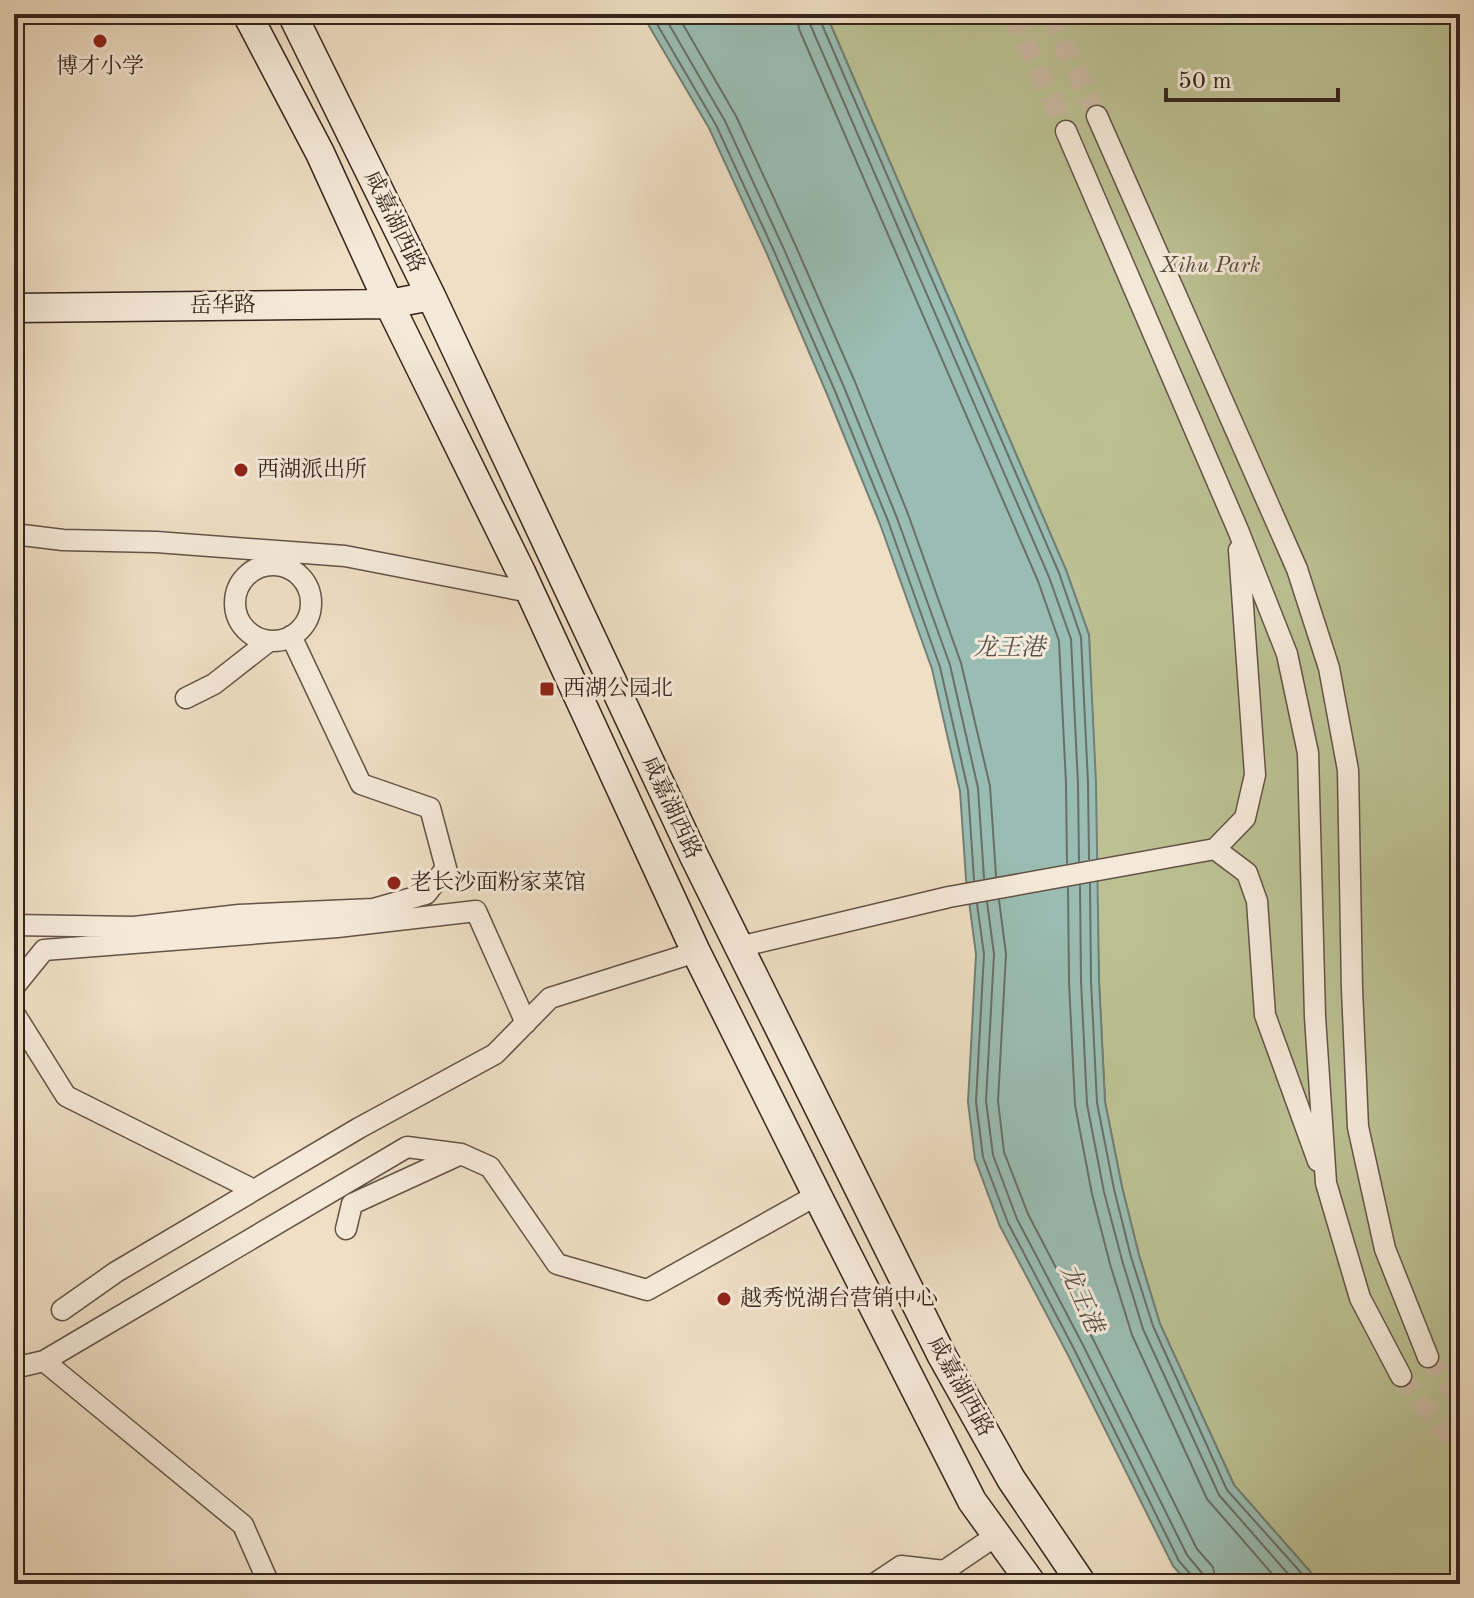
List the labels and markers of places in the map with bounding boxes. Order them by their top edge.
marker: 博才小学 [91,32,109,50]
place label: 博才小学 [56,54,144,78]
place label: 西湖派出所 [257,457,367,481]
marker: 西湖派出所 [232,461,250,479]
place label: 西湖公园北 [563,676,673,700]
marker: 西湖公园北 [538,680,556,698]
place label: 老长沙面粉家菜馆 [410,870,586,894]
marker: 老长沙面粉家菜馆 [385,874,403,892]
place label: 越秀悦湖台营销中心 [740,1286,938,1310]
marker: 越秀悦湖台营销中心 [715,1290,733,1308]

